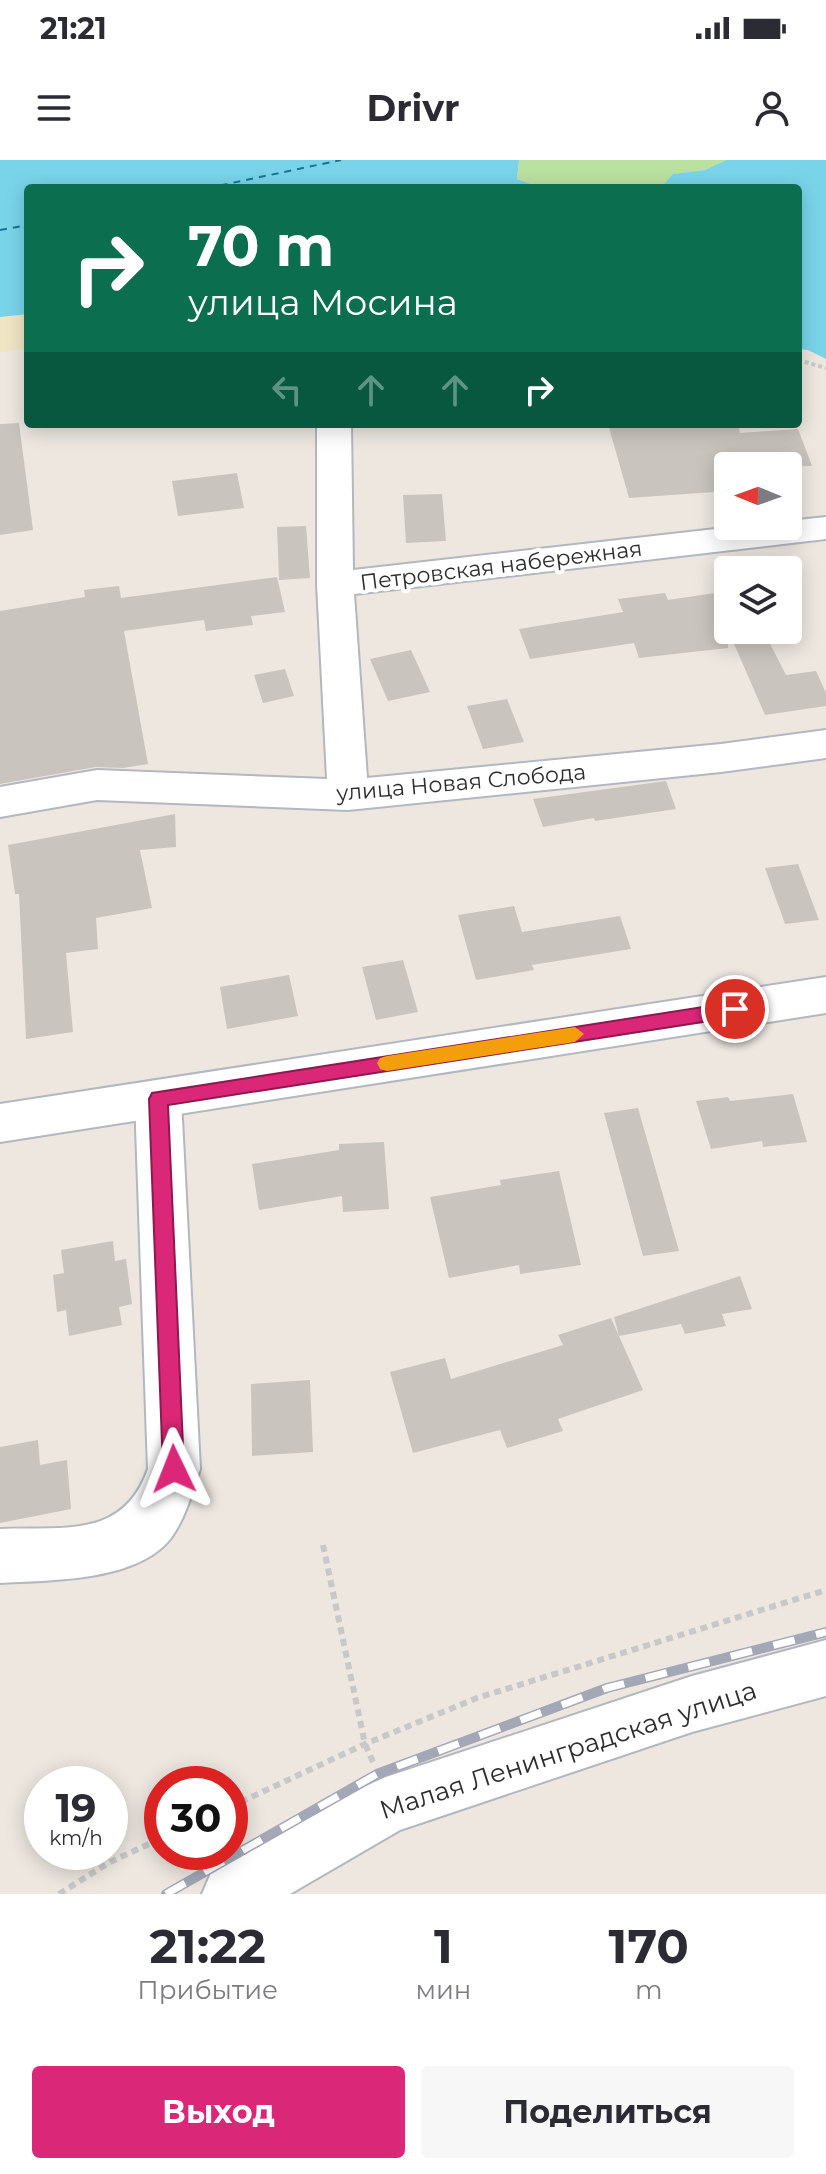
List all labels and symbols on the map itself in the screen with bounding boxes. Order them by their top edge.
north arrow [714,452,802,540]
street label: Петровская набережная [358,535,644,596]
street label: улица Новая Слобода [334,758,587,807]
pin [701,975,769,1043]
position arrow [132,1427,216,1511]
street label: Малая Ленинградская улица [376,1674,760,1826]
speed limit sign: 30 [144,1766,248,1870]

